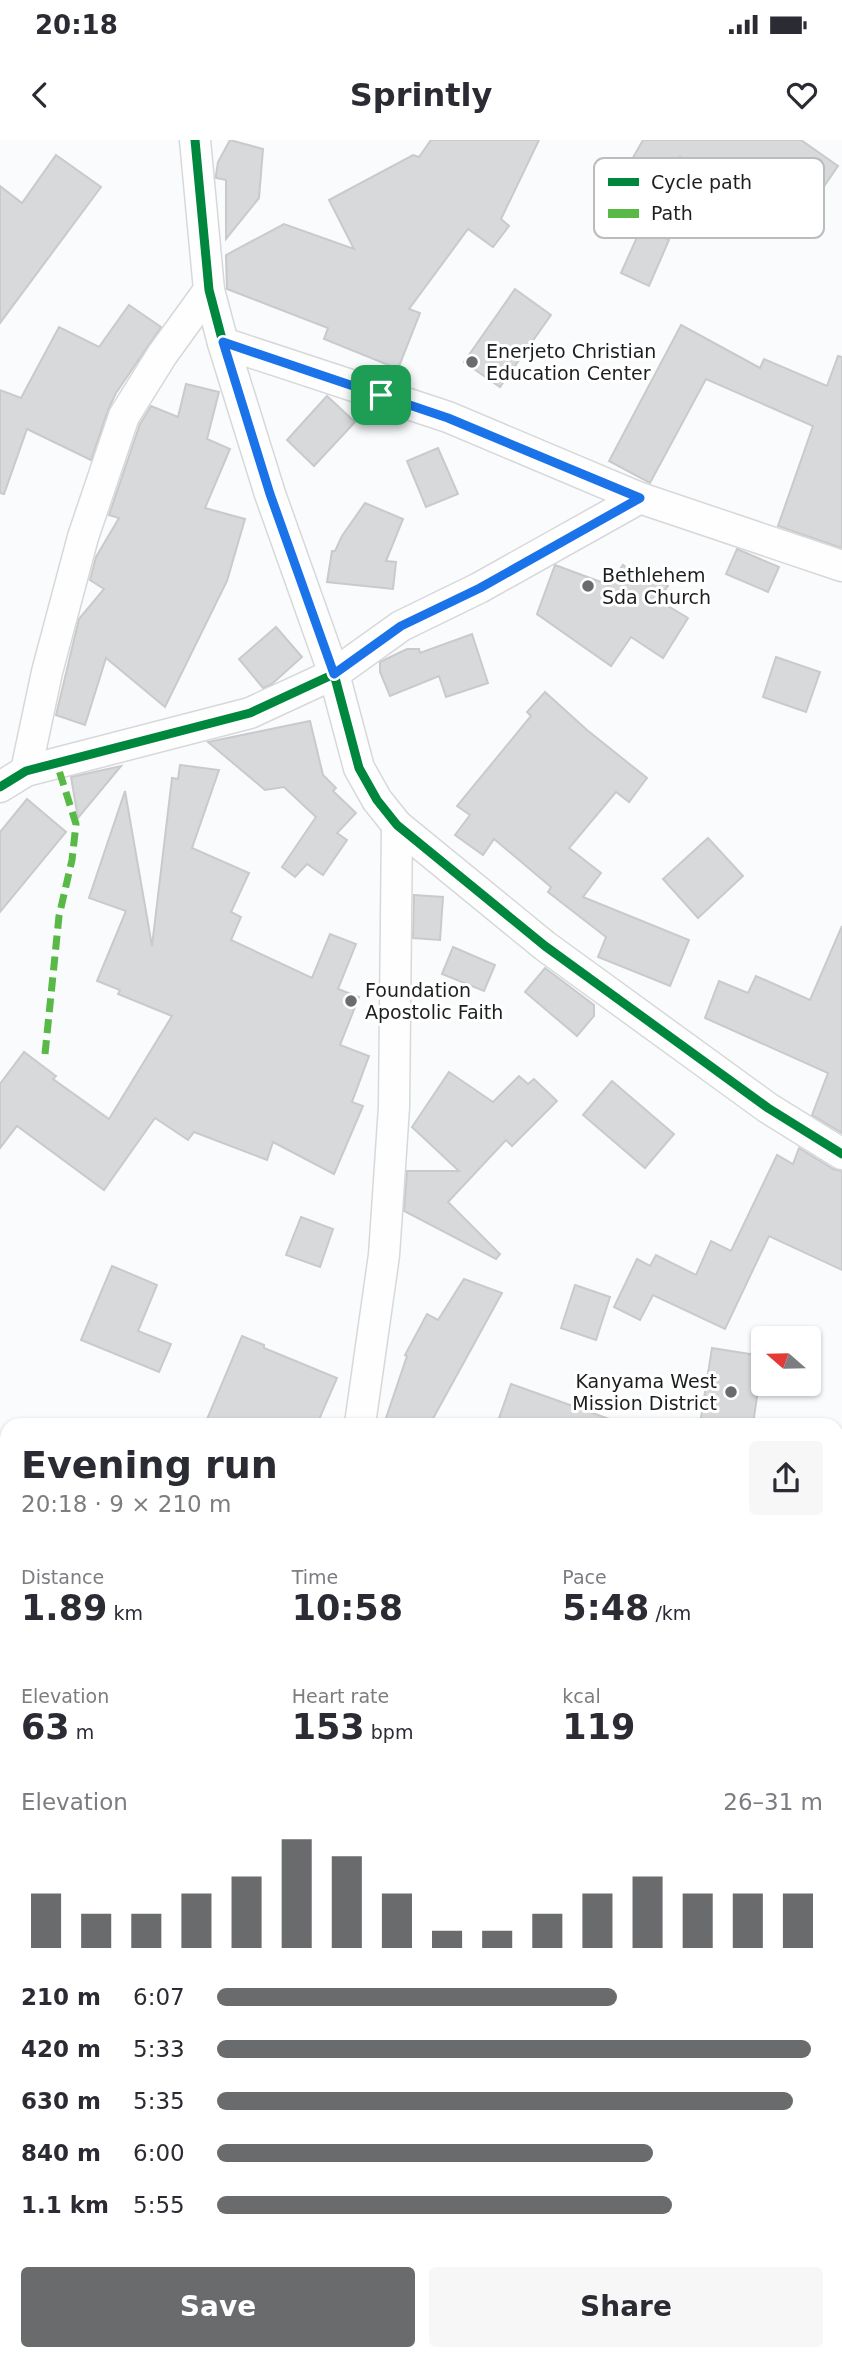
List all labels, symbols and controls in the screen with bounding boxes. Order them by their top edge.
text: 20:18 [35,10,118,40]
icon: back [21,76,59,114]
text: Sprintly [350,76,492,114]
icon: heart [783,76,821,114]
legend [594,158,824,238]
text: Cycle path [651,171,752,193]
text: Path [651,202,693,224]
place label: Enerjeto Christian Education Center [486,340,656,384]
marker: Enerjeto Christian Education Center [464,354,480,370]
pin [351,365,411,425]
icon: arrive [362,376,400,414]
place label: Bethlehem Sda Church [602,564,711,608]
marker: Bethlehem Sda Church [580,578,596,594]
place label: Foundation Apostolic Faith [365,979,503,1023]
marker: Foundation Apostolic Faith [343,993,359,1009]
north arrow [751,1326,821,1396]
map controls [751,1326,821,1396]
place label: Kanyama West Mission District [572,1370,717,1414]
marker: Kanyama West Mission District [723,1384,739,1400]
button: share [749,1441,823,1515]
text: Evening run [21,1443,278,1487]
text: 20:18 · 9 × 210 m [21,1491,231,1517]
text: Distance [21,1566,104,1588]
text: Time [292,1566,338,1588]
text: Pace [562,1566,607,1588]
text: 1.89 [21,1588,107,1628]
text: 10:58 [292,1588,403,1628]
text: 5:48 [562,1588,649,1628]
text: km [107,1602,143,1624]
text: /km [649,1602,691,1624]
text: Elevation [21,1685,109,1707]
text: Heart rate [292,1685,389,1707]
text: kcal [562,1685,601,1707]
text: 63 [21,1707,70,1747]
text: 153 [292,1707,365,1747]
text: 119 [562,1707,635,1747]
text: m [70,1721,94,1743]
text: bpm [365,1721,413,1743]
text: Elevation [21,1789,128,1815]
text: 26–31 m [723,1789,823,1815]
text: 210 m [21,1984,101,2010]
text: 6:07 [133,1984,185,2010]
text: 420 m [21,2036,101,2062]
text: 5:33 [133,2036,185,2062]
text: 630 m [21,2088,101,2114]
text: 5:35 [133,2088,185,2114]
text: 840 m [21,2140,101,2166]
text: 6:00 [133,2140,185,2166]
text: 1.1 km [21,2192,109,2218]
text: 5:55 [133,2192,185,2218]
button: Save [21,2267,415,2347]
button: Share [429,2267,823,2347]

